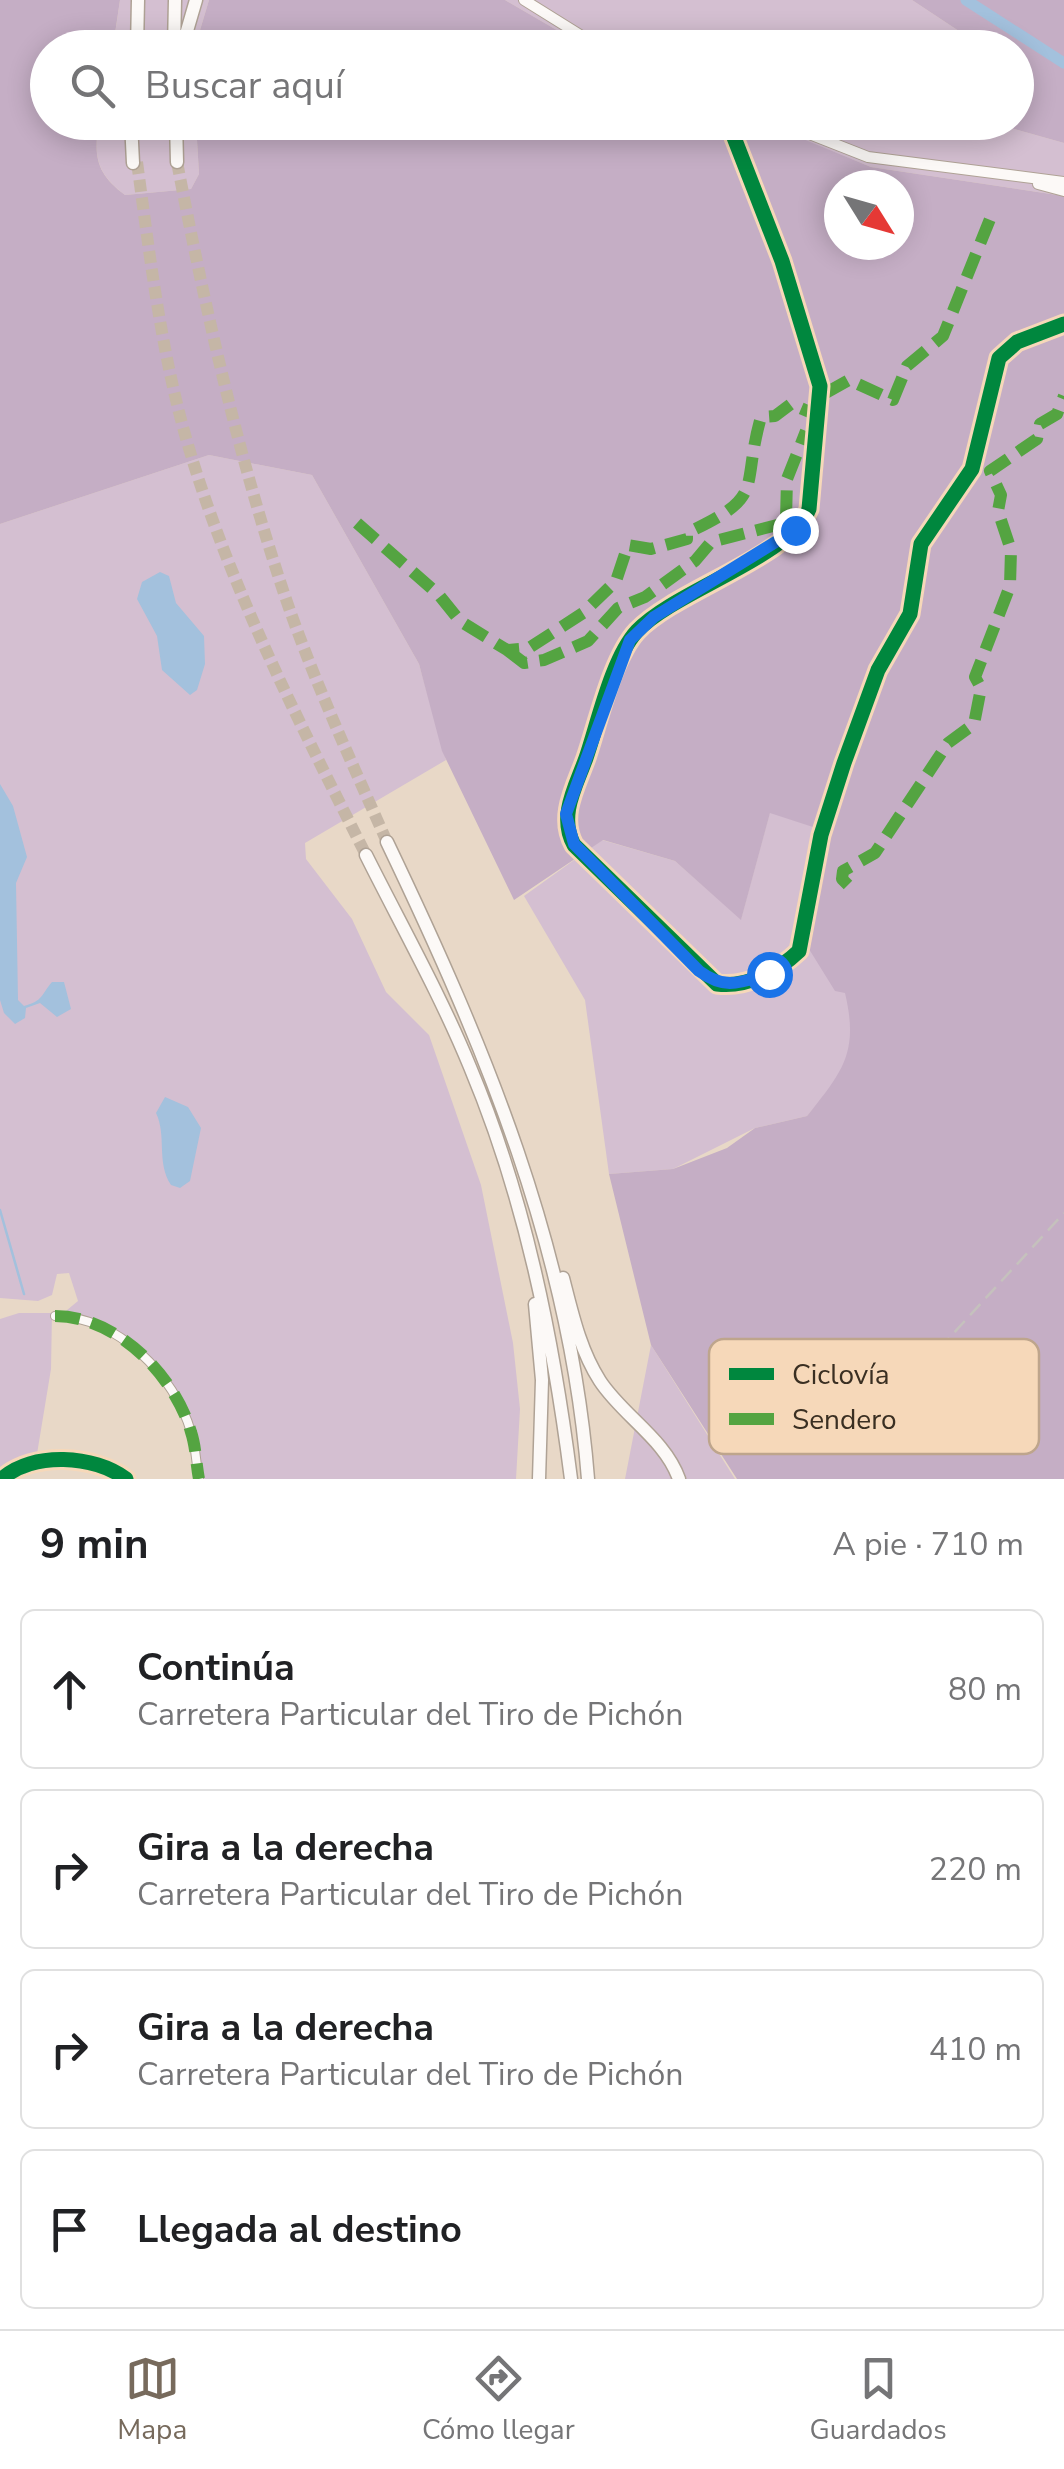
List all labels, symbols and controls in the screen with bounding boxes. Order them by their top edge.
search box [30,30,1034,140]
icon: search [65,58,120,113]
text: Buscar aquí [145,60,344,111]
north arrow [824,170,914,260]
route end [773,508,819,554]
route start [747,952,793,998]
legend [709,1339,1039,1454]
text: Ciclovía [792,1356,890,1394]
text: Sendero [792,1401,897,1439]
text: 9 min [40,1516,149,1573]
text: A pie · 710 m [832,1523,1024,1566]
text: Continúa [137,1642,295,1693]
icon: ahead [42,1662,97,1717]
text: 80 m [948,1668,1022,1711]
text: Carretera Particular del Tiro de Pichón [137,1693,683,1736]
text: Gira a la derecha [137,1822,434,1873]
icon: right [42,1842,97,1897]
text: 220 m [929,1848,1022,1891]
text: Carretera Particular del Tiro de Pichón [137,1873,683,1916]
text: Gira a la derecha [137,2002,434,2053]
icon: right [42,2022,97,2077]
text: 410 m [929,2028,1022,2071]
text: Carretera Particular del Tiro de Pichón [137,2053,683,2096]
icon: arrive [42,2202,97,2257]
text: Llegada al destino [137,2204,462,2255]
tab: Mapa [117,2351,187,2449]
tab: Cómo llegar [422,2351,575,2449]
tab: Guardados [809,2351,947,2449]

